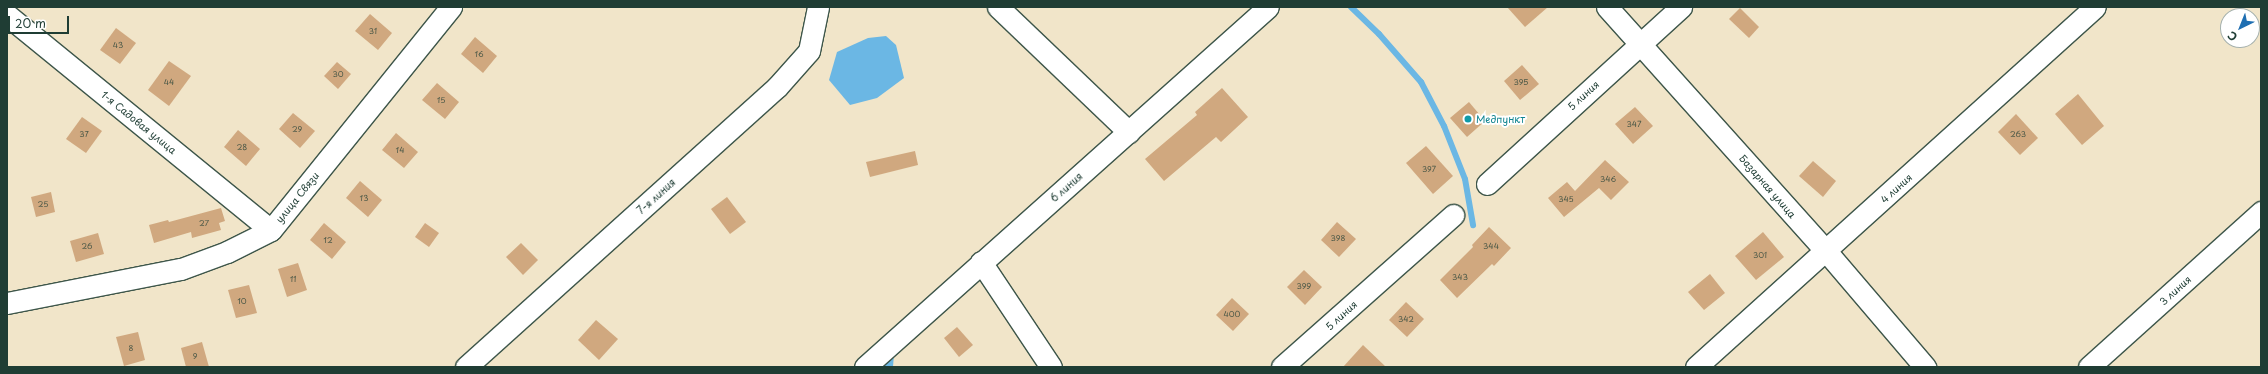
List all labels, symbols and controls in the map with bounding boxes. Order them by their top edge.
scale bar [10,8,71,34]
north arrow [2220,8,2260,48]
text: 20 m [15,14,46,32]
house number: 31 [369,27,377,37]
text: С [2223,27,2241,45]
house number: 43 [113,41,123,51]
house number: 16 [474,50,484,60]
house number: 30 [332,70,344,80]
house number: 44 [164,78,174,88]
house number: 395 [1514,78,1528,88]
street label: 5 линия [1565,78,1601,112]
street label: 1-я Садовая улица [99,88,179,156]
house number: 15 [437,96,445,106]
place label: Медпункт [1476,113,1525,125]
marker: Медпункт [1463,114,1473,124]
house number: 347 [1627,120,1641,130]
house number: 29 [292,125,302,135]
house number: 37 [79,130,89,140]
house number: 263 [2010,130,2026,140]
house number: 28 [237,143,247,153]
house number: 14 [396,146,404,156]
street label: Базарная улица [1737,152,1799,220]
house number: 397 [1422,165,1436,175]
street label: улица Связи [273,169,321,225]
street label: 6 линия [1047,170,1085,204]
street label: 4 линия [1878,171,1914,205]
house number: 346 [1600,175,1616,185]
street label: 7-я линия [634,176,678,216]
house number: 13 [360,194,368,204]
house number: 345 [1558,195,1574,205]
house number: 25 [38,200,48,210]
house number: 27 [199,219,209,229]
house number: 398 [1331,234,1345,244]
house number: 12 [323,236,333,246]
house number: 26 [82,242,92,252]
house number: 344 [1483,242,1499,252]
house number: 301 [1753,251,1767,261]
house number: 343 [1452,273,1468,283]
street label: 3 линия [2157,273,2193,307]
house number: 11 [290,275,296,285]
house number: 399 [1297,282,1311,292]
house number: 10 [237,297,247,307]
street label: 5 линия [1323,298,1359,332]
house number: 400 [1223,310,1241,320]
house number: 342 [1398,315,1414,325]
house number: 8 [129,344,133,354]
house number: 9 [193,352,197,362]

